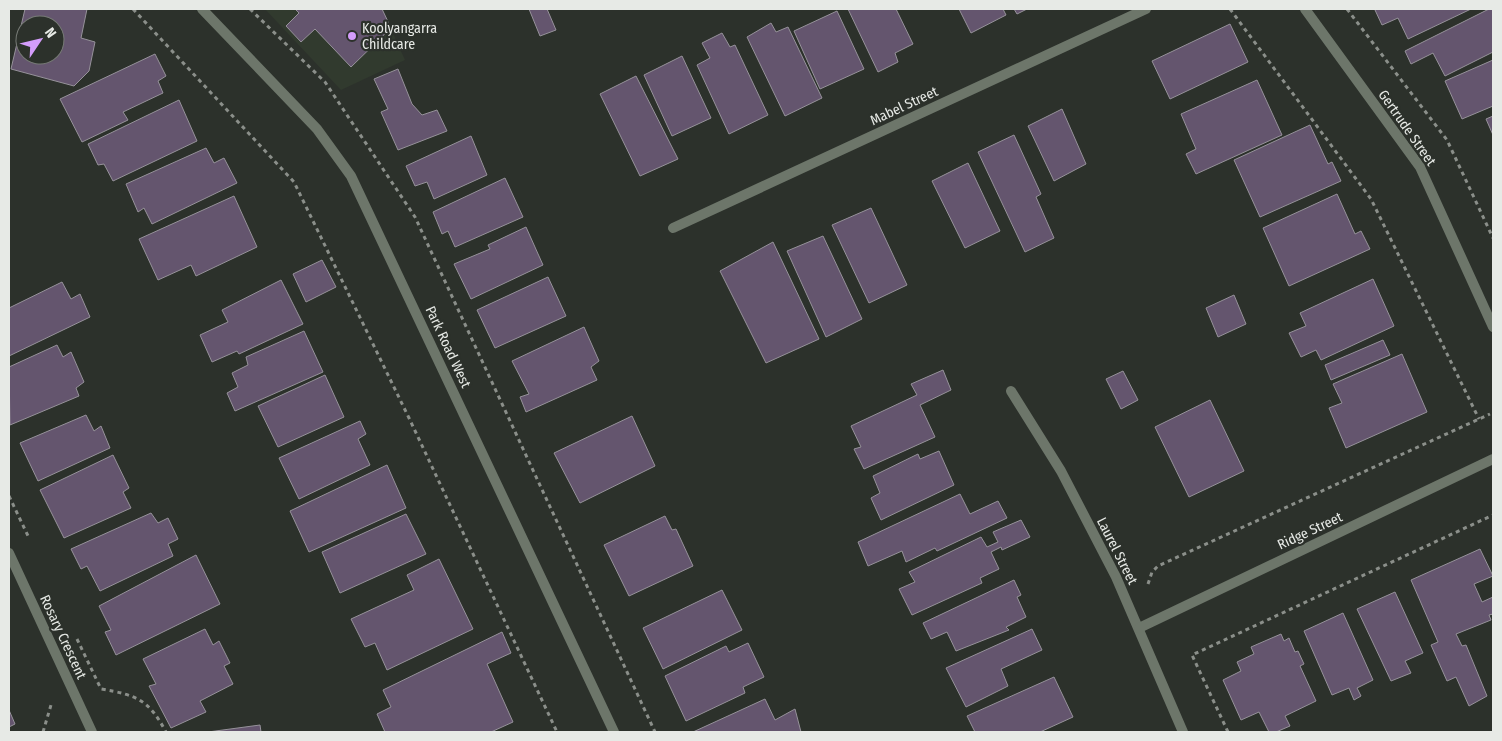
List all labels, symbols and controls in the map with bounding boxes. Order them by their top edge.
north arrow [15,15,65,65]
place label: Koolyangarra Childcare [362,20,437,53]
text: N [41,25,60,41]
marker: Koolyangarra Childcare [346,30,358,42]
street label: Mabel Street [868,83,941,129]
street label: Gertrude Street [1375,87,1440,170]
street label: Park Road West [422,303,475,391]
street label: Ridge Street [1275,508,1346,553]
street label: Laurel Street [1093,515,1141,588]
street label: Rosary Crescent [36,592,90,682]

